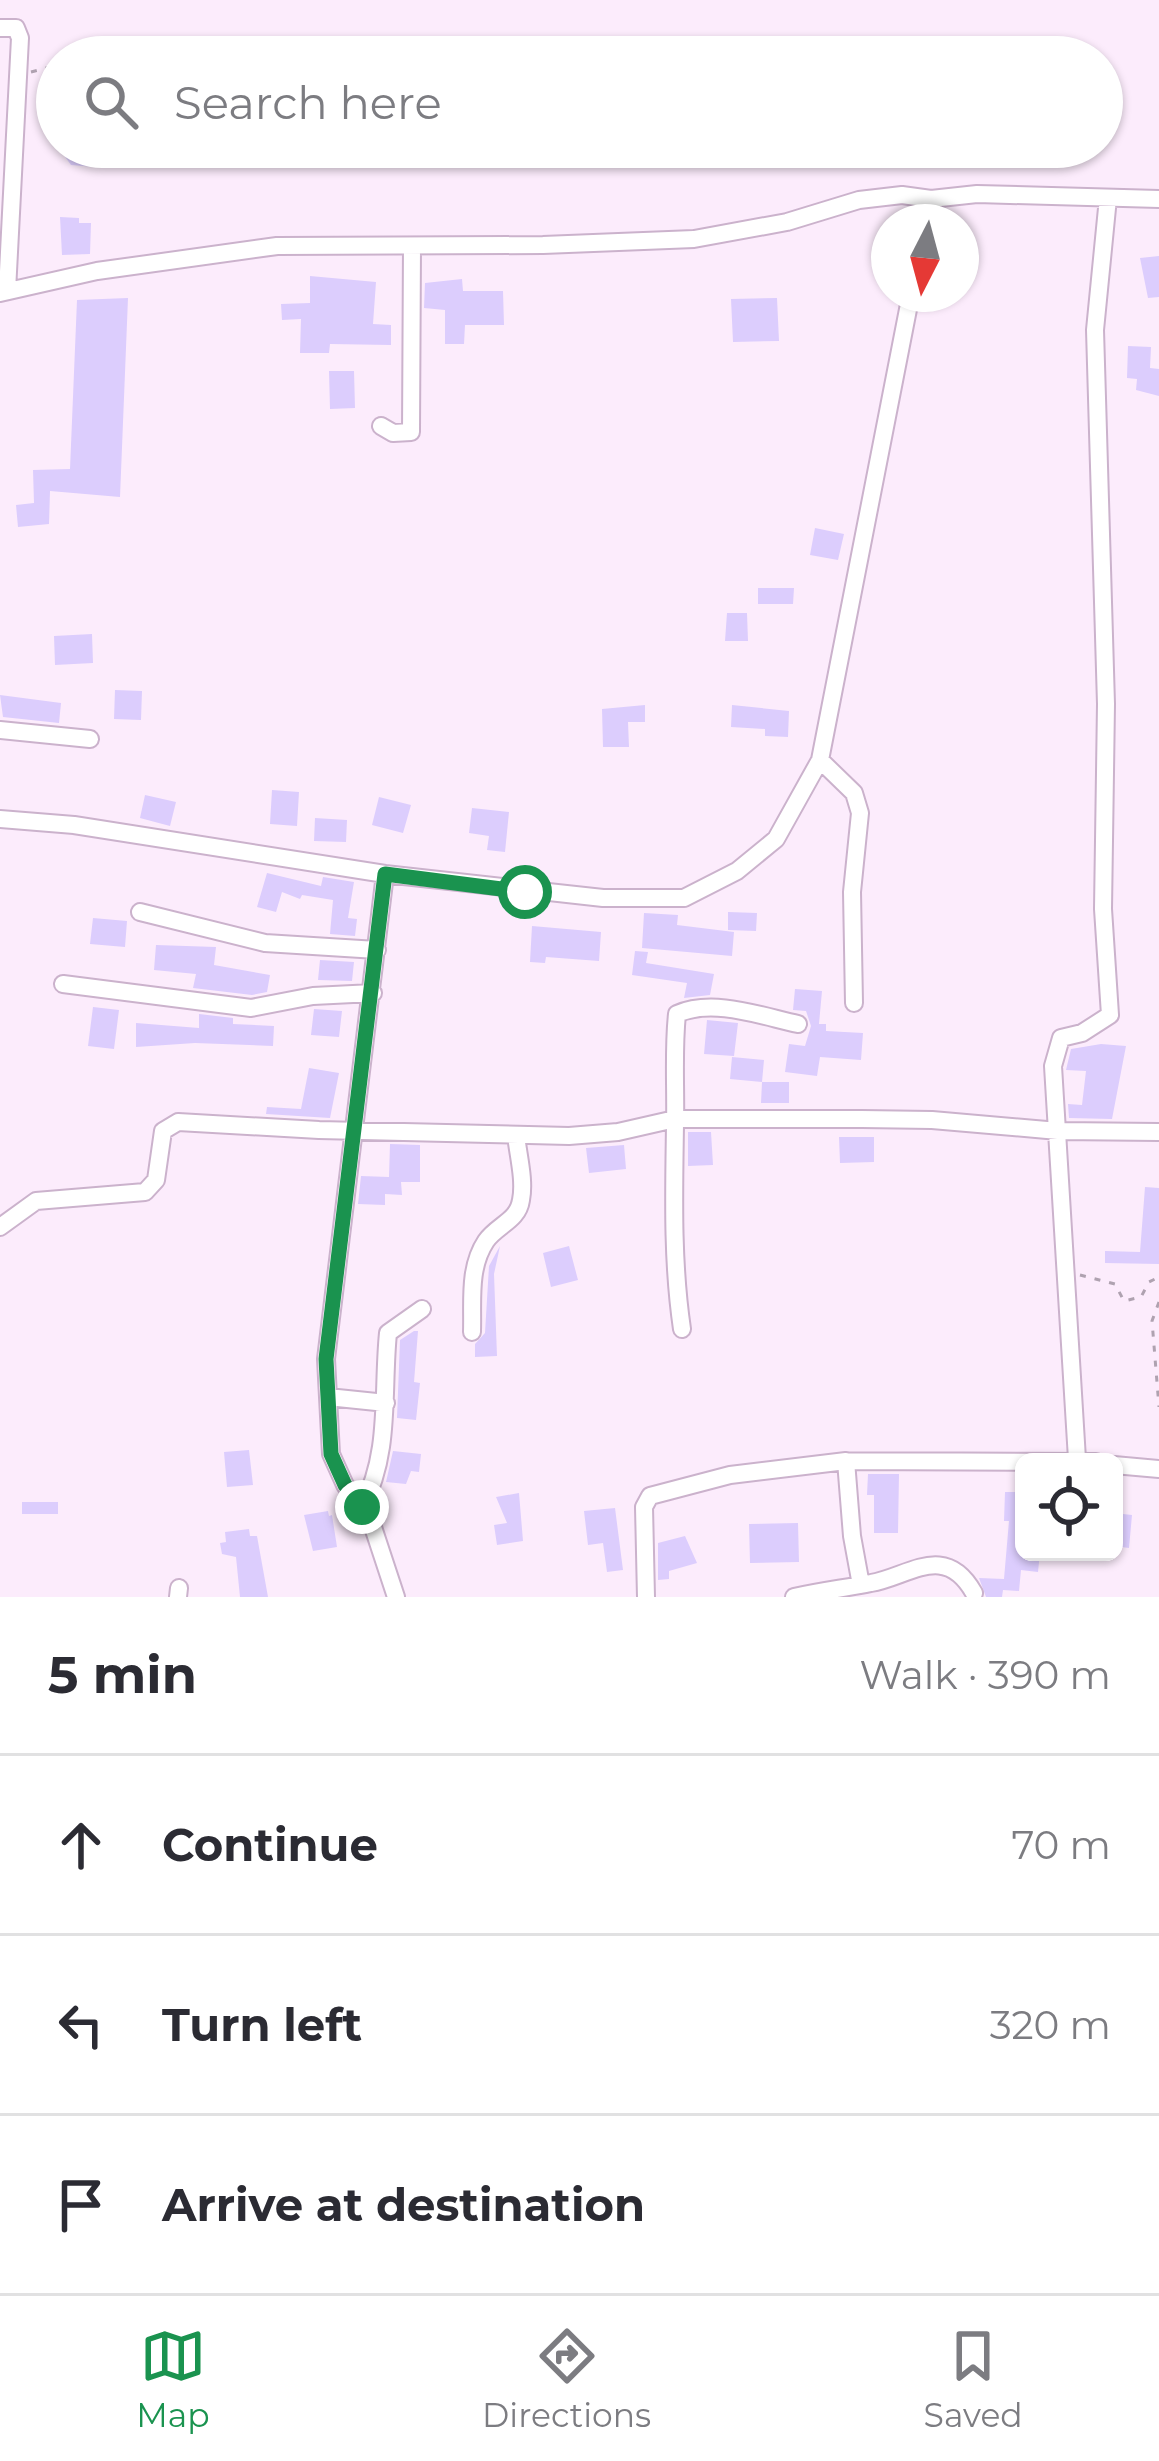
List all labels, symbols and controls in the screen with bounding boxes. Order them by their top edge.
search box [36,36,1123,168]
icon: search [78,69,144,135]
text: Search here [174,75,442,130]
north arrow [871,204,979,312]
route start [498,865,552,919]
map controls [1015,1453,1123,1561]
button: locate [1015,1453,1123,1561]
route end [335,1480,389,1534]
text: 5 min [48,1644,197,1706]
text: Walk · 390 m [860,1651,1111,1699]
icon: ahead [48,1812,114,1878]
text: Continue [162,1817,378,1872]
text: 70 m [1011,1821,1111,1869]
icon: left [48,1992,114,2058]
text: Turn left [162,1997,362,2052]
text: 320 m [990,2001,1111,2049]
icon: arrive [48,2172,114,2238]
text: Arrive at destination [162,2177,645,2232]
tab: Map [136,2323,210,2435]
tab: Directions [482,2323,651,2435]
tab: Saved [924,2323,1023,2435]

